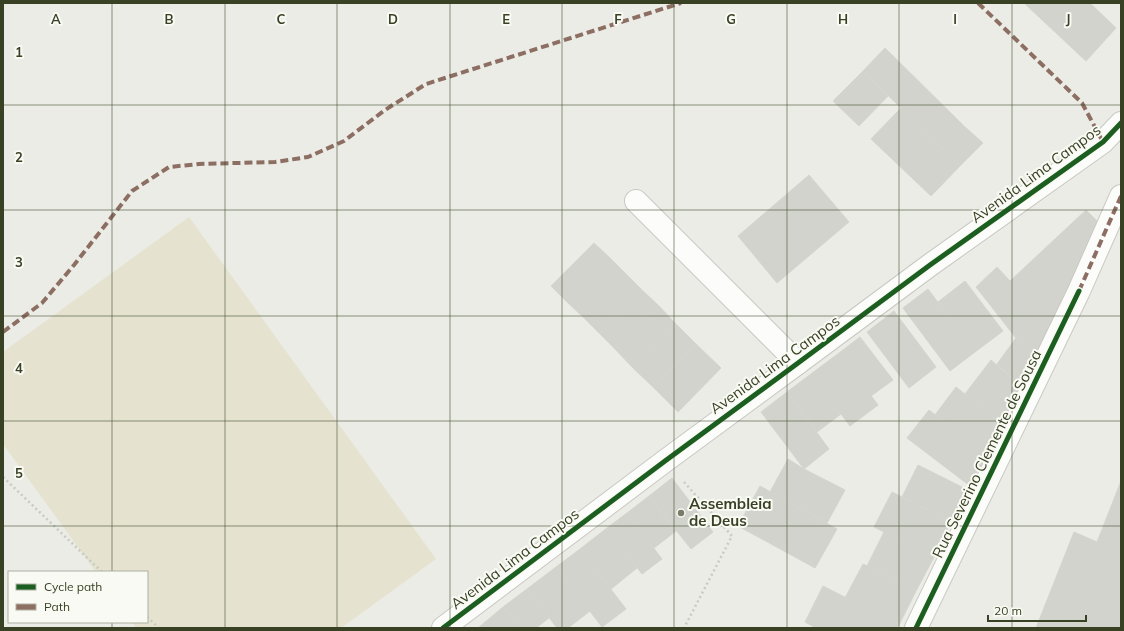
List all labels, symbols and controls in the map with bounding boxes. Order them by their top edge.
text: A [51,11,61,27]
text: B [165,11,174,27]
text: C [277,11,286,27]
text: D [388,11,398,27]
text: E [502,11,510,27]
text: F [614,11,622,27]
text: G [726,11,736,27]
text: H [838,11,848,27]
text: I [953,11,957,27]
text: J [1066,11,1070,27]
text: 1 [15,44,23,60]
street label: Avenida Lima Campos [967,120,1104,227]
text: 2 [15,149,23,165]
text: 3 [15,254,23,270]
street label: Avenida Lima Campos [706,311,843,418]
street label: Rua Severino Clemente de Sousa [928,347,1045,561]
text: 4 [15,360,23,376]
text: 5 [15,465,23,481]
place label: Assembleia de Deus [689,494,772,530]
street label: Avenida Lima Campos [447,504,583,613]
marker: Assembleia de Deus [676,508,686,518]
legend [8,571,148,623]
text: Cycle path [44,579,102,594]
scale bar [988,597,1086,623]
text: Path [44,599,70,614]
text: 20 m [994,603,1022,618]

